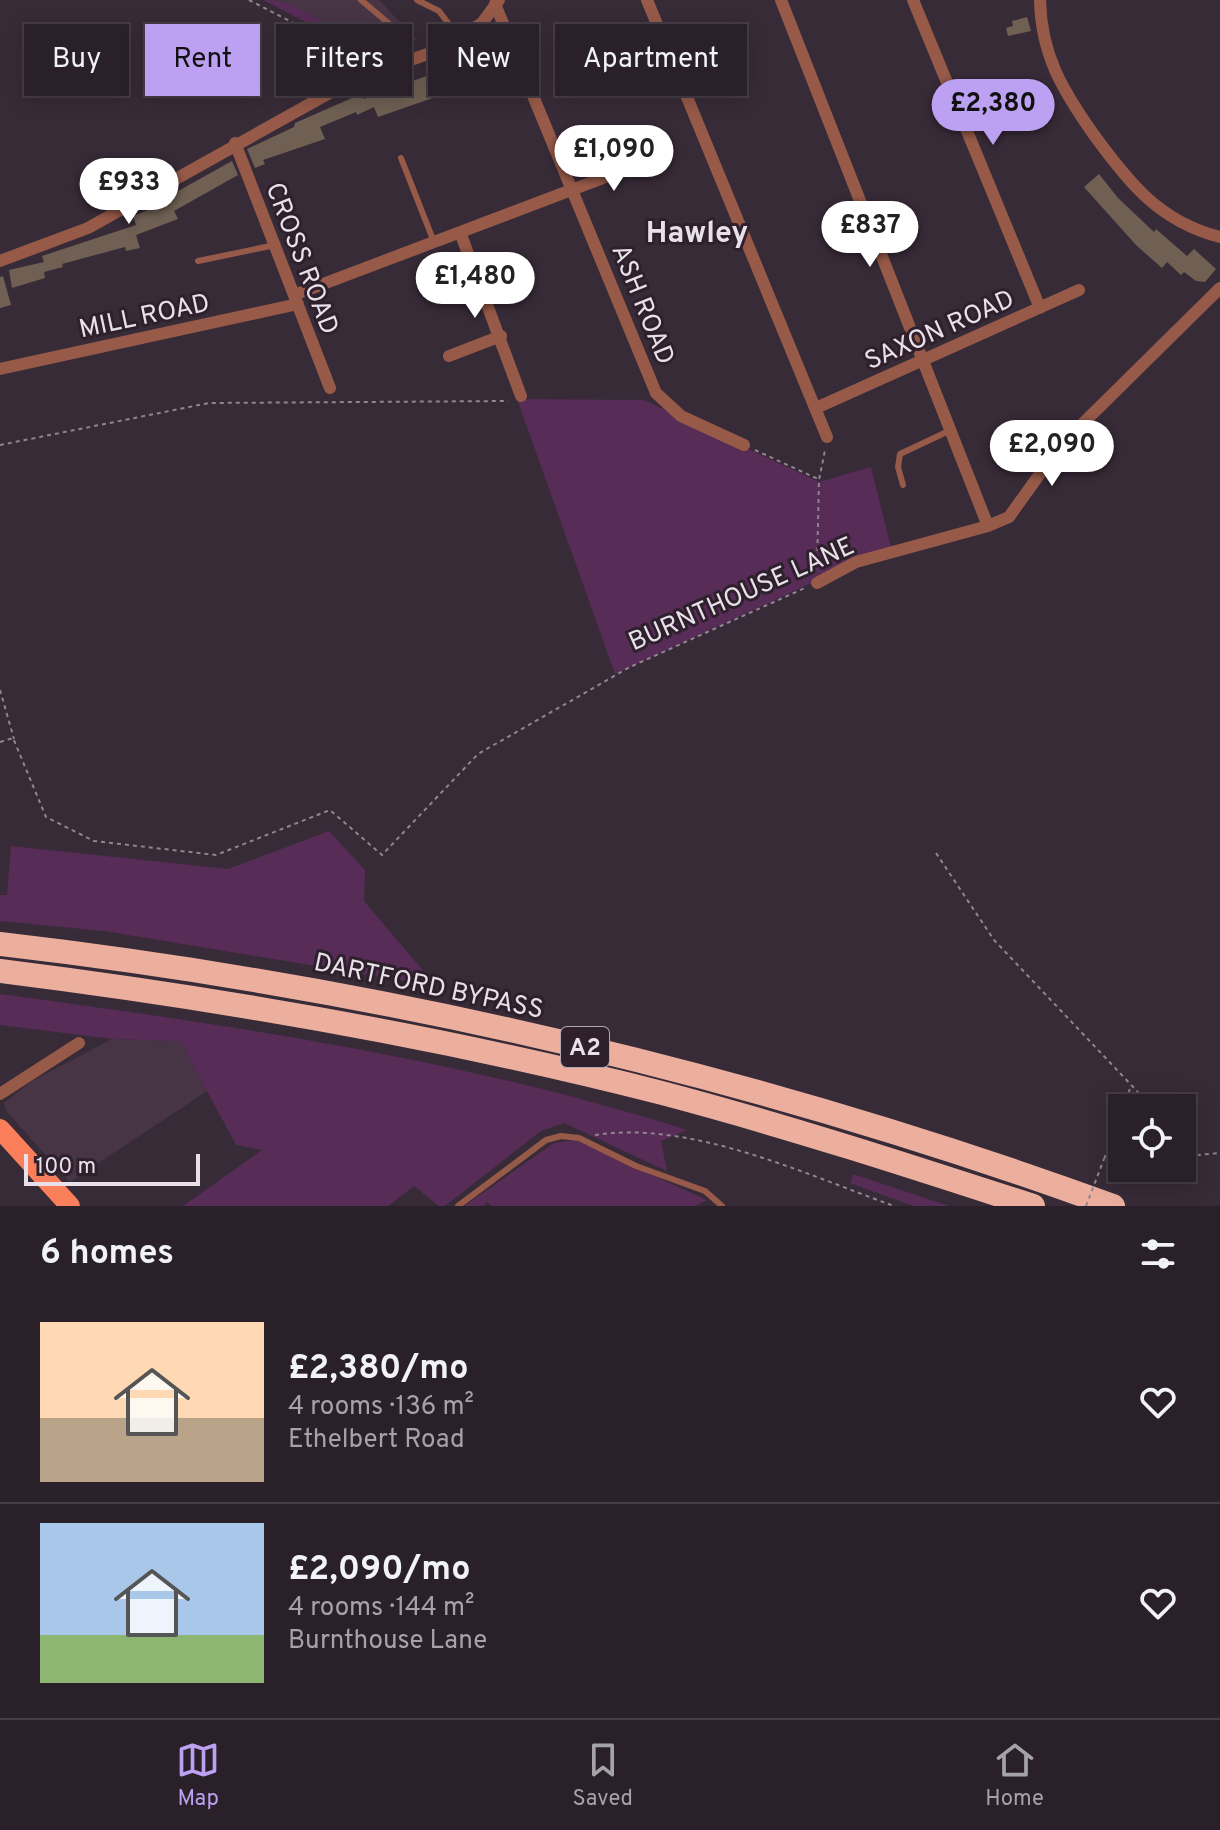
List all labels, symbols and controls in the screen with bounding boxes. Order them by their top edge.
chip: Buy [24,24,129,96]
chip: Rent [145,24,260,96]
chip: Filters [276,24,412,96]
chip: New [428,24,539,96]
chip: Apartment [555,24,747,96]
pin: £2,380 [928,79,1058,147]
text: £2,380 [950,88,1036,121]
pin: £1,090 [549,125,679,193]
text: £1,090 [572,134,656,167]
pin: £933 [82,158,176,226]
text: £933 [98,167,160,200]
street label: CROSS ROAD [257,178,345,340]
pin: £837 [823,201,917,269]
text: £837 [839,210,901,243]
district label: Hawley [646,216,748,253]
street label: ASH ROAD [603,240,681,370]
pin: £1,480 [410,252,540,320]
text: £1,480 [434,261,516,294]
street label: SAXON ROAD [860,284,1020,379]
street label: MILL ROAD [76,288,213,347]
pin: £2,090 [987,420,1117,488]
text: £2,090 [1008,429,1096,462]
street label: BURNTHOUSE LANE [624,531,860,660]
street label: DARTFORD BYPASS [311,947,546,1028]
road number: A2 [561,1027,609,1067]
map controls [1108,1094,1196,1182]
button: locate [1108,1094,1196,1182]
scale bar [24,1150,200,1186]
text: 100 m [36,1154,96,1181]
icon: filters [1136,1232,1180,1276]
text: 6 homes [40,1233,174,1276]
text: £2,380/mo [288,1348,468,1391]
icon: home [104,1354,200,1450]
icon: heart [1136,1380,1180,1424]
text: 4 rooms · 136 m² [288,1391,474,1424]
text: Ethelbert Road [288,1424,465,1457]
text: £2,090/mo [288,1549,471,1592]
icon: home [104,1555,200,1651]
icon: heart [1136,1581,1180,1625]
text: 4 rooms · 144 m² [288,1592,474,1625]
text: Burnthouse Lane [288,1625,487,1658]
tab: Map [176,1738,220,1813]
tab: Saved [573,1738,633,1813]
tab: Home [985,1738,1044,1813]

